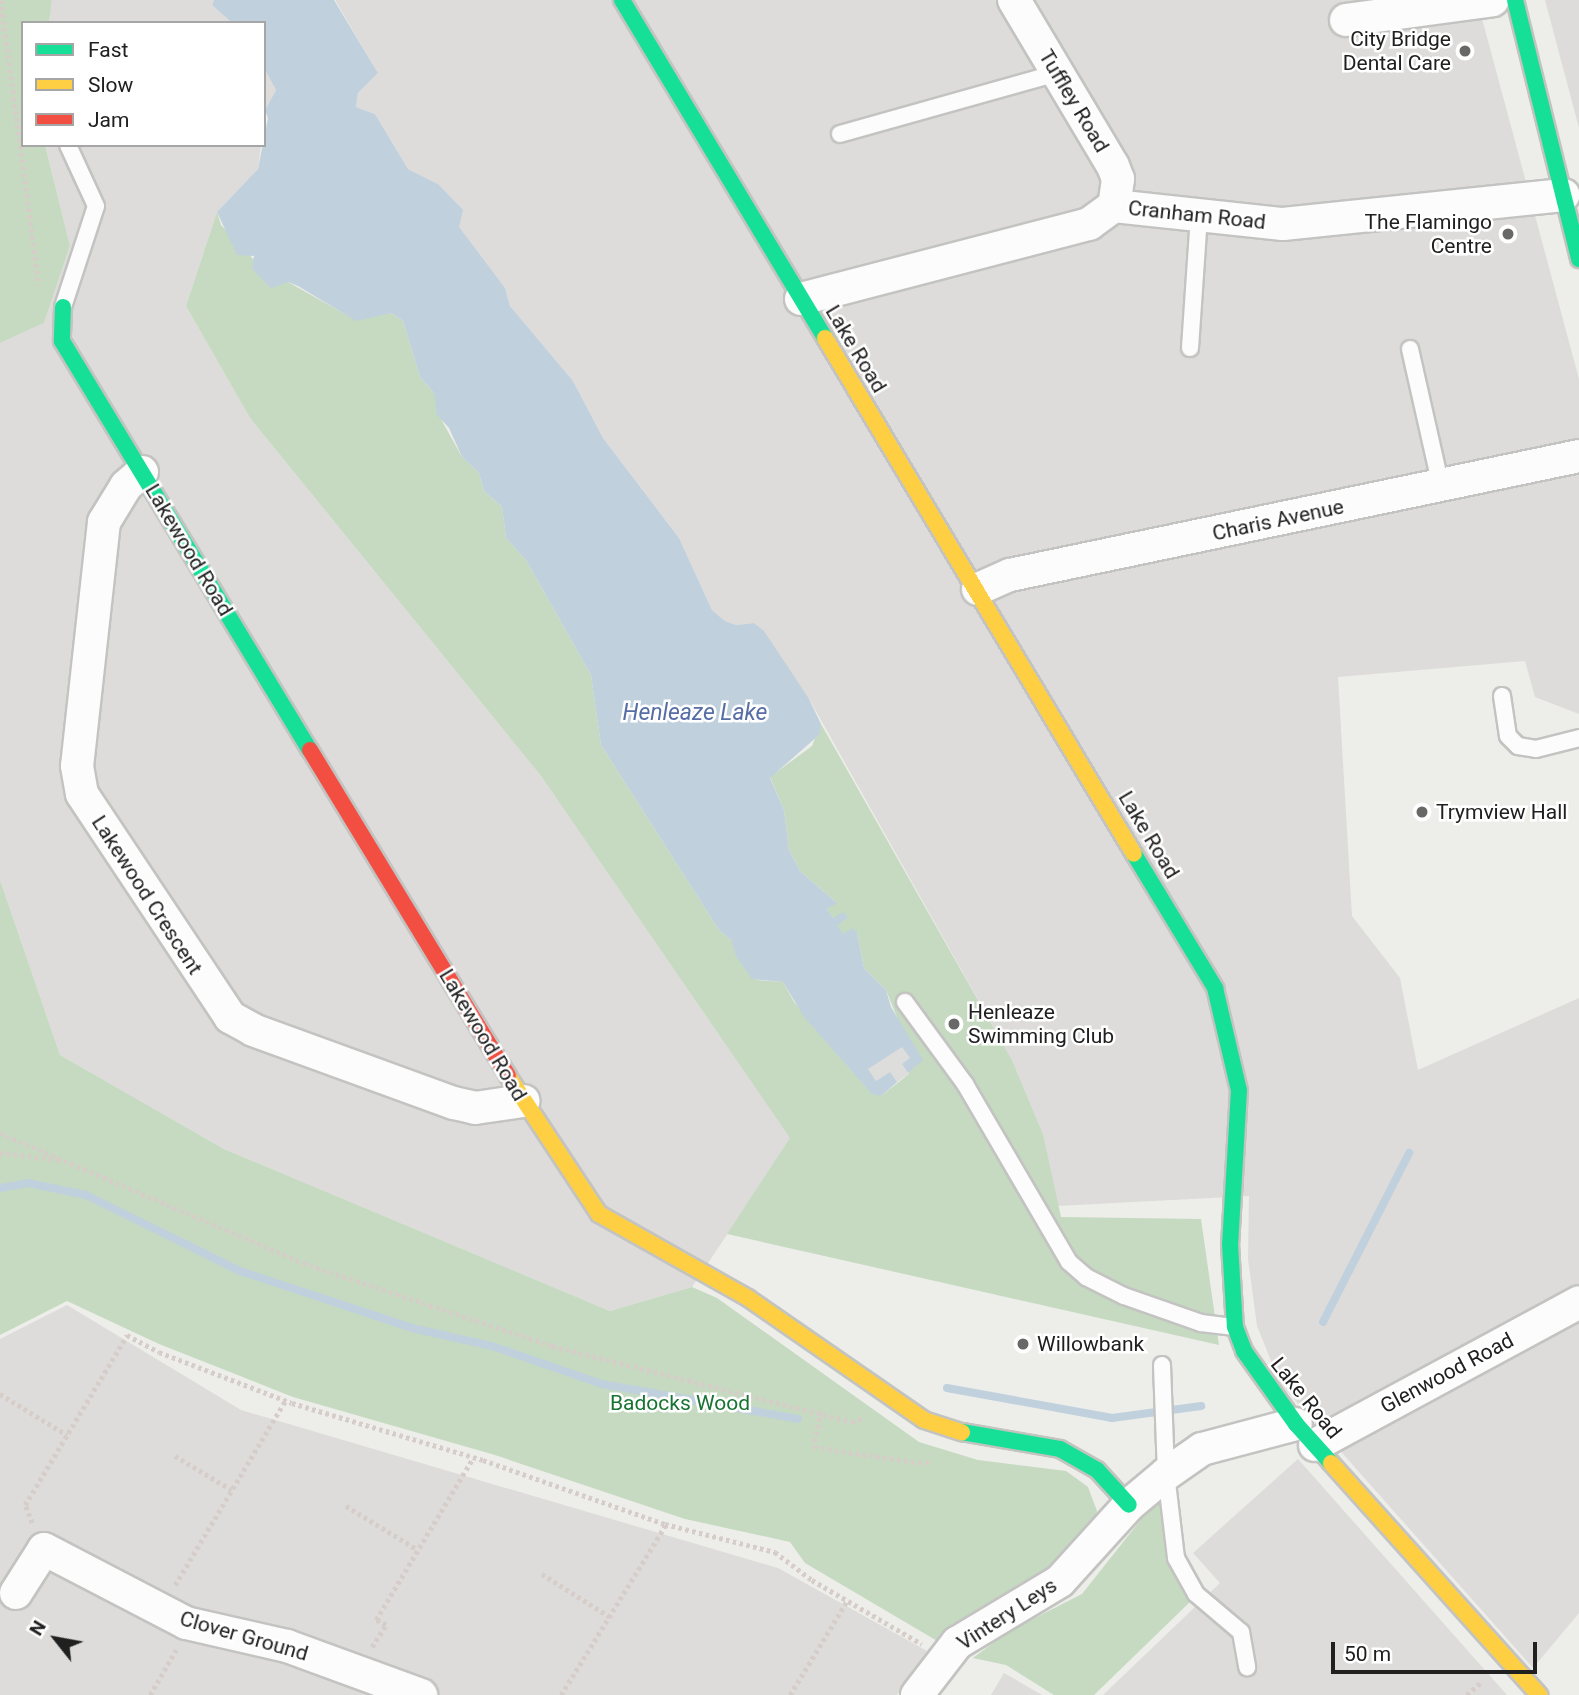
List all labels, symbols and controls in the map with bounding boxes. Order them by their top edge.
legend [21,21,266,147]
place label: City Bridge Dental Care [1343,26,1451,76]
text: Fast [88,38,128,62]
marker: City Bridge Dental Care [1457,43,1473,59]
street label: Tuffley Road [1033,45,1115,157]
text: Slow [88,73,133,97]
text: Jam [88,108,129,132]
street label: Cranham Road [1127,195,1267,235]
place label: The Flamingo Centre [1365,209,1492,259]
marker: The Flamingo Centre [1498,224,1518,244]
street label: Lake Road [820,301,892,397]
street label: Lakewood Road [140,480,238,620]
street label: Charis Avenue [1210,494,1346,546]
water label: Henleaze Lake [623,699,767,727]
street label: Lake Road [1113,787,1185,883]
place label: Trymview Hall [1436,799,1567,825]
marker: Trymview Hall [1414,804,1430,820]
street label: Lakewood Crescent [86,811,208,979]
street label: Lakewood Road [434,965,532,1105]
place label: Henleaze Swimming Club [968,999,1114,1049]
marker: Henleaze Swimming Club [946,1016,962,1032]
street label: Glenwood Road [1376,1327,1518,1419]
place label: Willowbank [1037,1331,1144,1357]
marker: Willowbank [1015,1336,1031,1352]
street label: Lake Road [1265,1352,1347,1444]
park label: Badocks Wood [610,1390,750,1416]
street label: Vintery Leys [952,1572,1062,1656]
north arrow [21,1604,91,1674]
street label: Clover Ground [177,1606,311,1666]
text: N [24,1616,51,1640]
scale bar [1334,1628,1540,1672]
text: 50 m [1344,1642,1391,1666]

